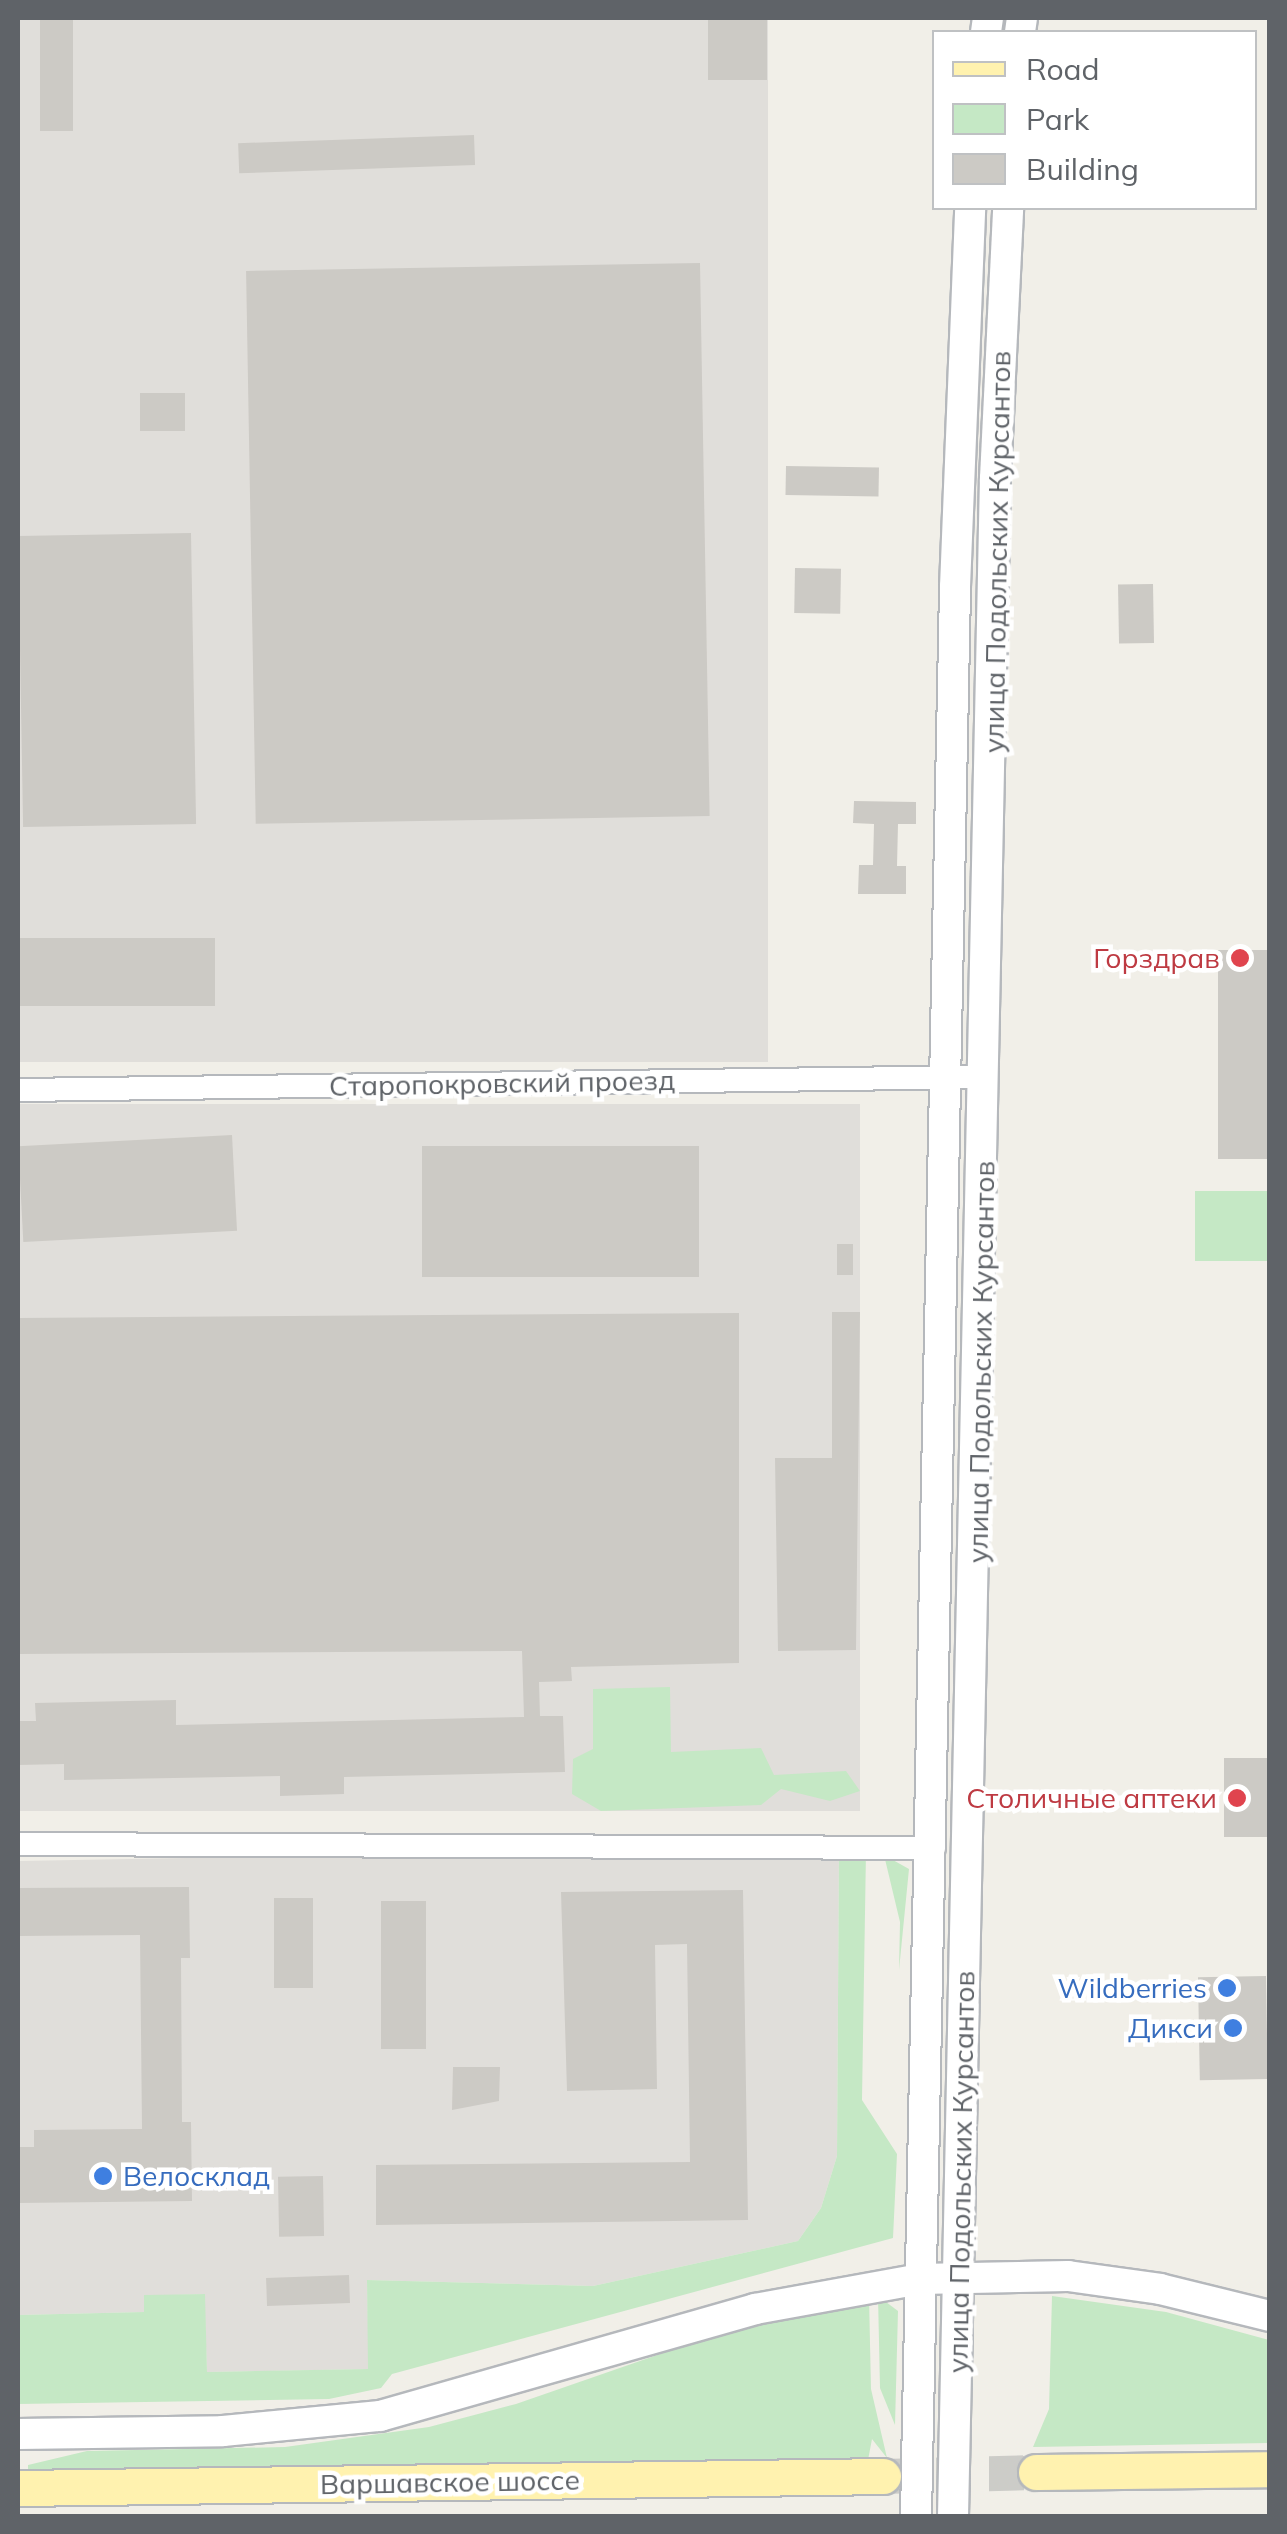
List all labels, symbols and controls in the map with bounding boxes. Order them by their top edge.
legend [932,30,1257,210]
text: Road [1026,50,1100,88]
text: Park [1026,100,1089,138]
text: Building [1026,150,1139,188]
street label: улица Подольских Курсантов [977,351,1017,753]
place label: Горздрав [1093,941,1220,975]
marker: Горздрав [1229,947,1251,969]
street label: Старопокровский проезд [329,1063,675,1103]
street label: улица Подольских Курсантов [961,1161,1001,1563]
place label: Столичные аптеки [966,1781,1217,1815]
marker: Столичные аптеки [1226,1787,1248,1809]
street label: улица Подольских Курсантов [941,1971,981,2373]
place label: Wildberries [1058,1971,1207,2005]
marker: Wildberries [1216,1977,1238,1999]
place label: Дикси [1128,2011,1213,2045]
marker: Дикси [1222,2017,1244,2039]
place label: Велосклад [123,2159,270,2193]
marker: Велосклад [92,2165,114,2187]
street label: Варшавское шоссе [320,2463,580,2501]

